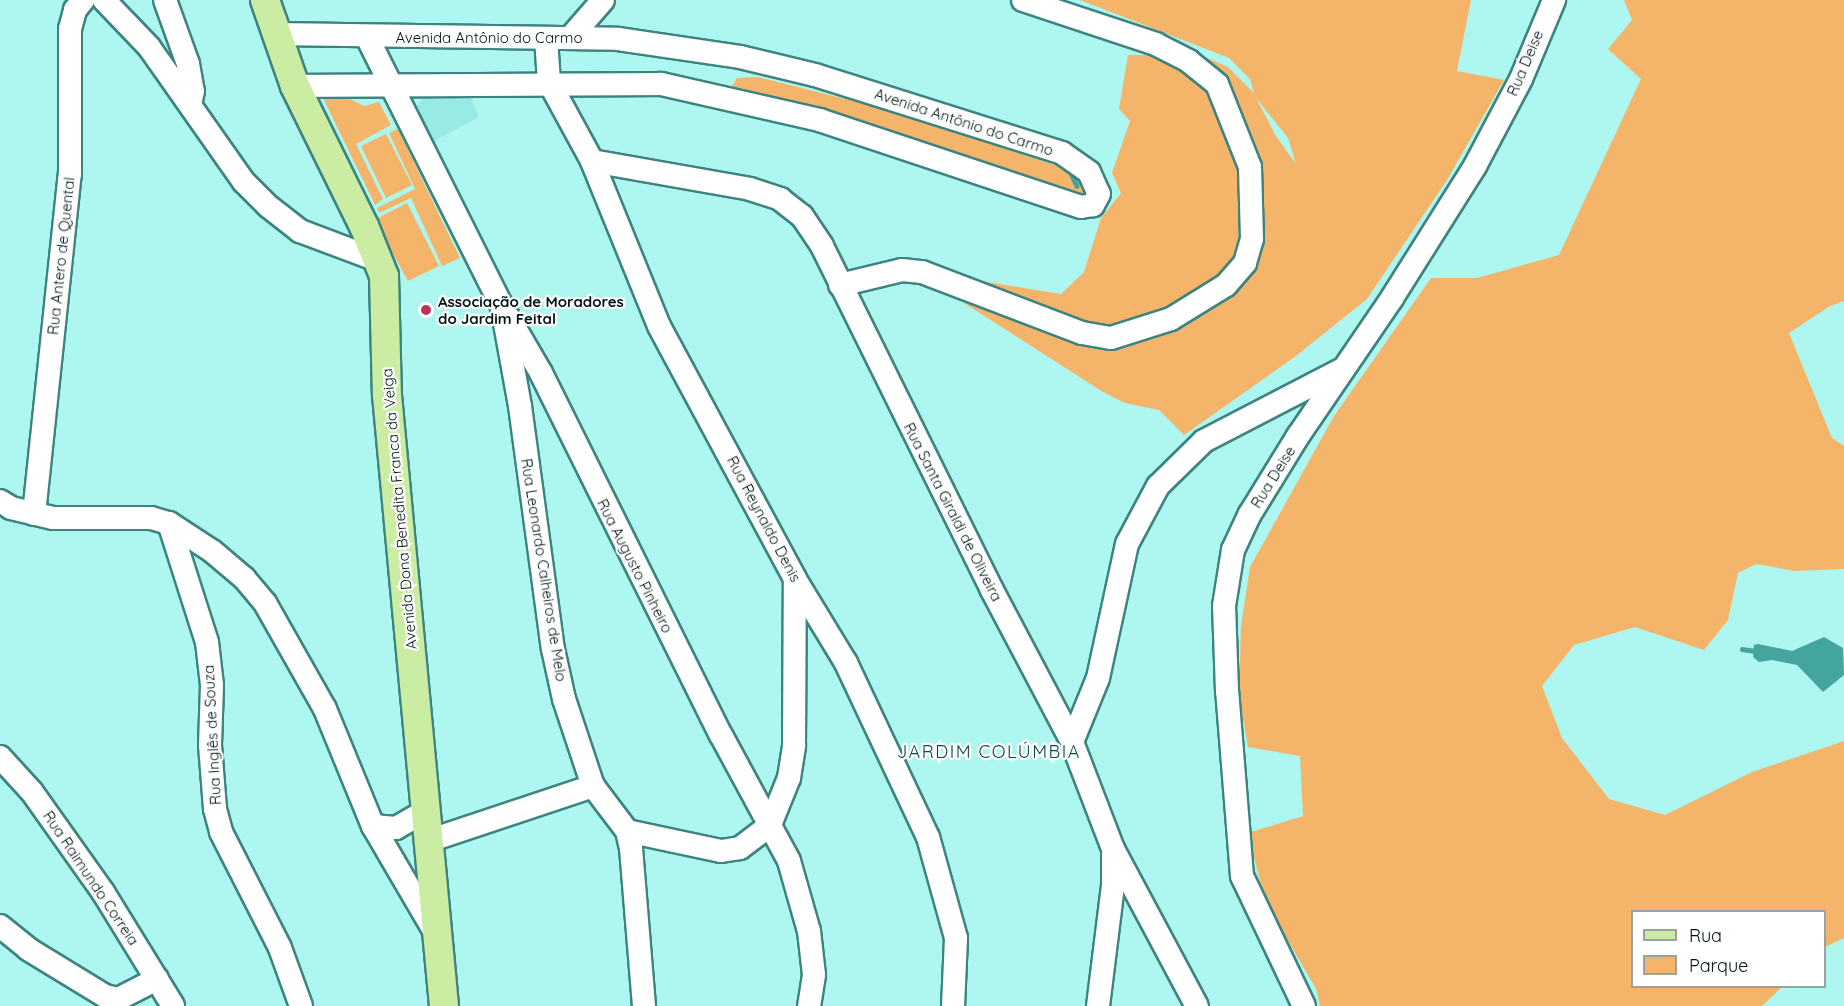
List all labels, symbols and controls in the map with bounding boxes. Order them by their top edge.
street label: Rua Deise [1503,27,1547,99]
street label: Avenida Antônio do Carmo [396,29,582,47]
street label: Avenida Antônio do Carmo [872,85,1056,159]
street label: Rua Antero de Quental [44,176,78,336]
place label: Associação de Moradores do Jardim Feital [438,292,624,327]
marker: Associação de Moradores do Jardim Feital [419,303,433,317]
street label: Avenida Dona Benedita Franca da Veiga [378,368,420,650]
street label: Rua Santa Giraldi de Oliveira [900,420,1006,604]
street label: Rua Deise [1247,443,1299,511]
street label: Rua Reynaldo Denis [723,453,805,585]
street label: Rua Leonardo Calheiros de Melo [517,457,571,683]
street label: Rua Augusto Pinheiro [593,496,677,636]
street label: Rua Inglês de Souza [199,664,225,806]
district label: JARDIM COLÚMBIA [897,741,1081,763]
street label: Rua Raimundo Correia [39,807,143,949]
legend [1631,910,1826,988]
text: Rua [1689,924,1722,947]
text: Parque [1689,954,1748,977]

